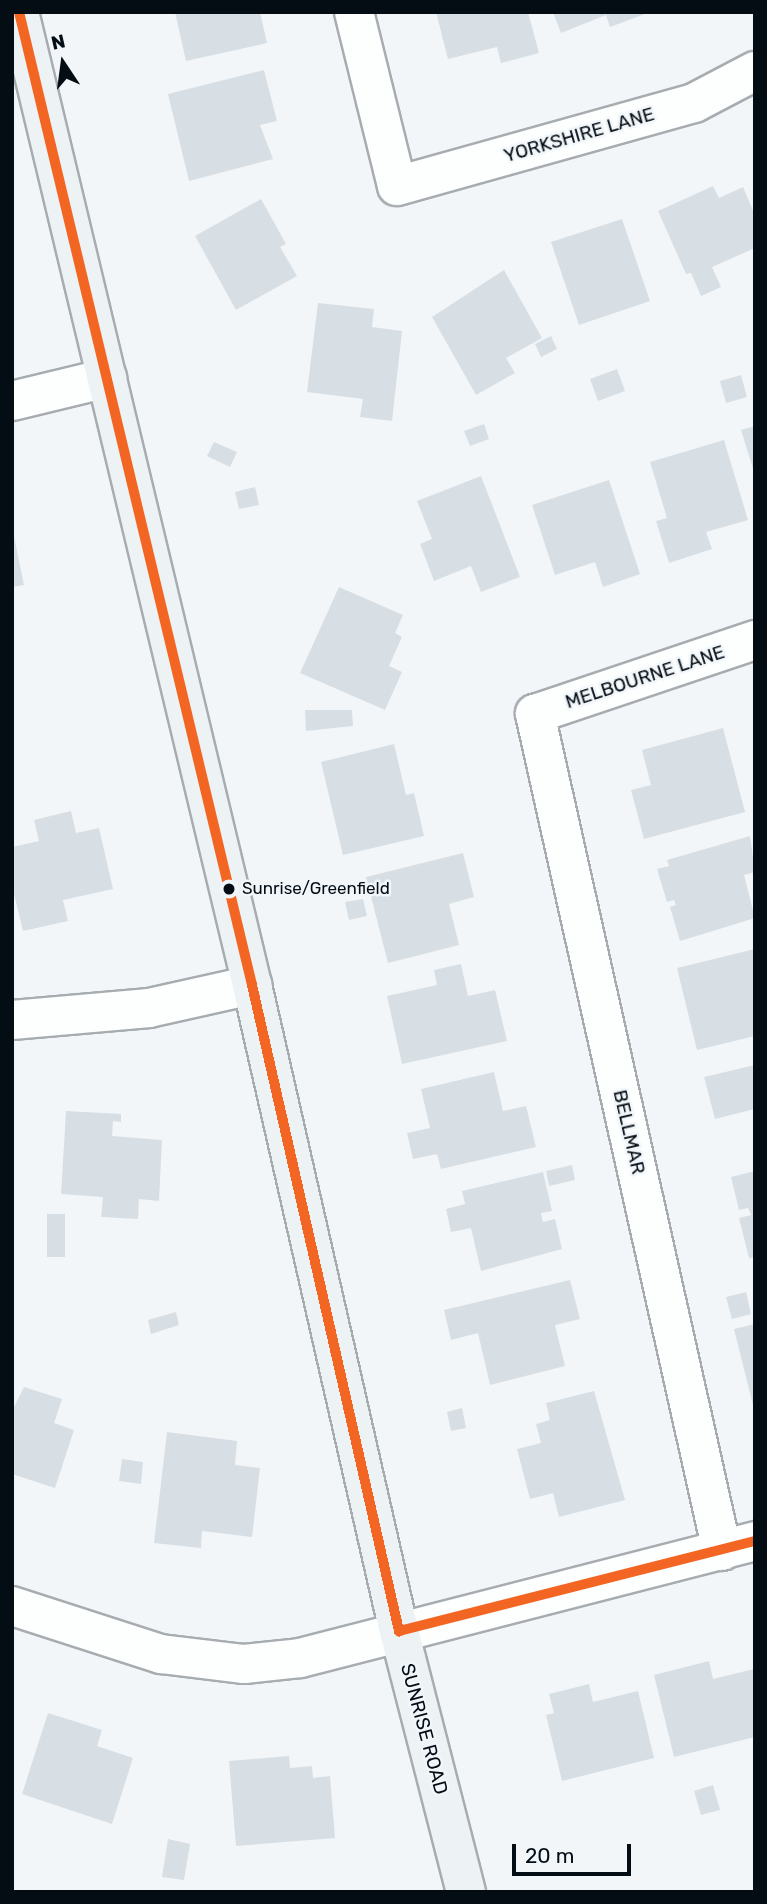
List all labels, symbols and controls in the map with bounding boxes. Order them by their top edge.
north arrow [28,28,98,98]
text: N [49,29,67,55]
street label: YORKSHIRE LANE [501,103,657,167]
street label: MELBOURNE LANE [562,640,728,714]
place label: Sunrise/Greenfield [242,879,390,899]
marker: Sunrise/Greenfield [222,882,236,896]
street label: BELLMAR [608,1088,650,1176]
street label: SUNRISE ROAD [396,1661,452,1797]
scale bar [515,1830,634,1874]
text: 20 m [525,1843,574,1868]

